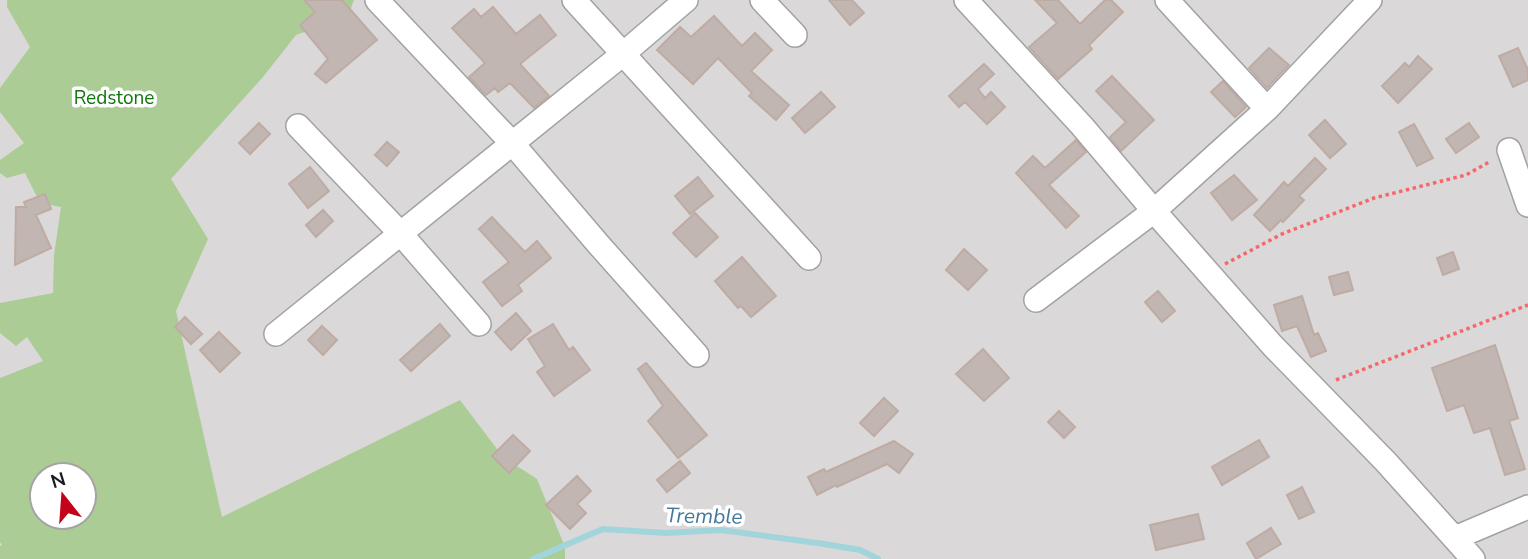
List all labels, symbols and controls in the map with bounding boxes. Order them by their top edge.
park label: Redstone [74,85,154,111]
north arrow [28,461,98,531]
text: N [48,466,69,495]
water label: Tremble [665,501,743,531]

